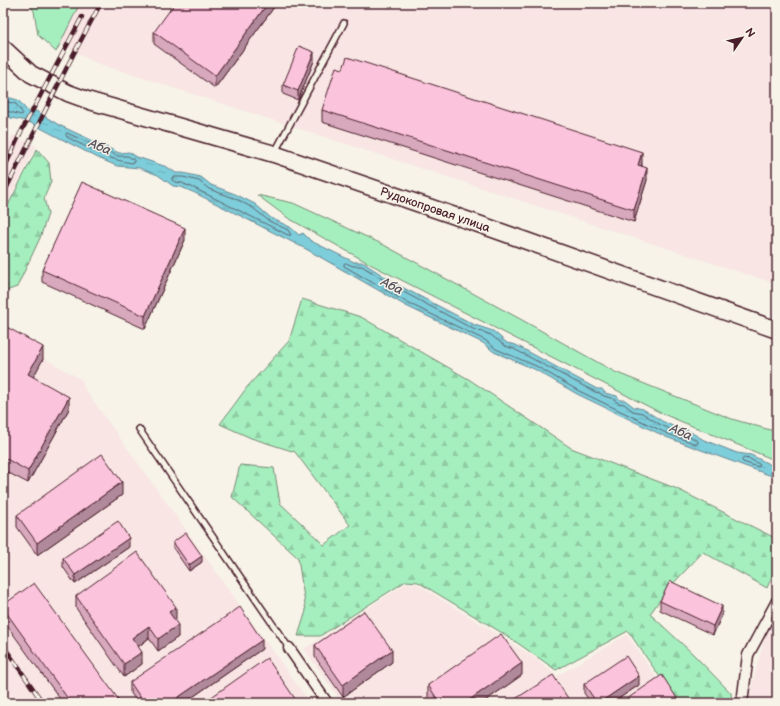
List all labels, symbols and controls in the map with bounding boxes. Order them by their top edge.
north arrow [722,18,762,58]
text: N [742,26,758,40]
water label: Аба [86,135,114,159]
street label: Рудокопровая улица [378,184,492,236]
water label: Аба [377,273,406,298]
water label: Аба [666,420,695,444]

